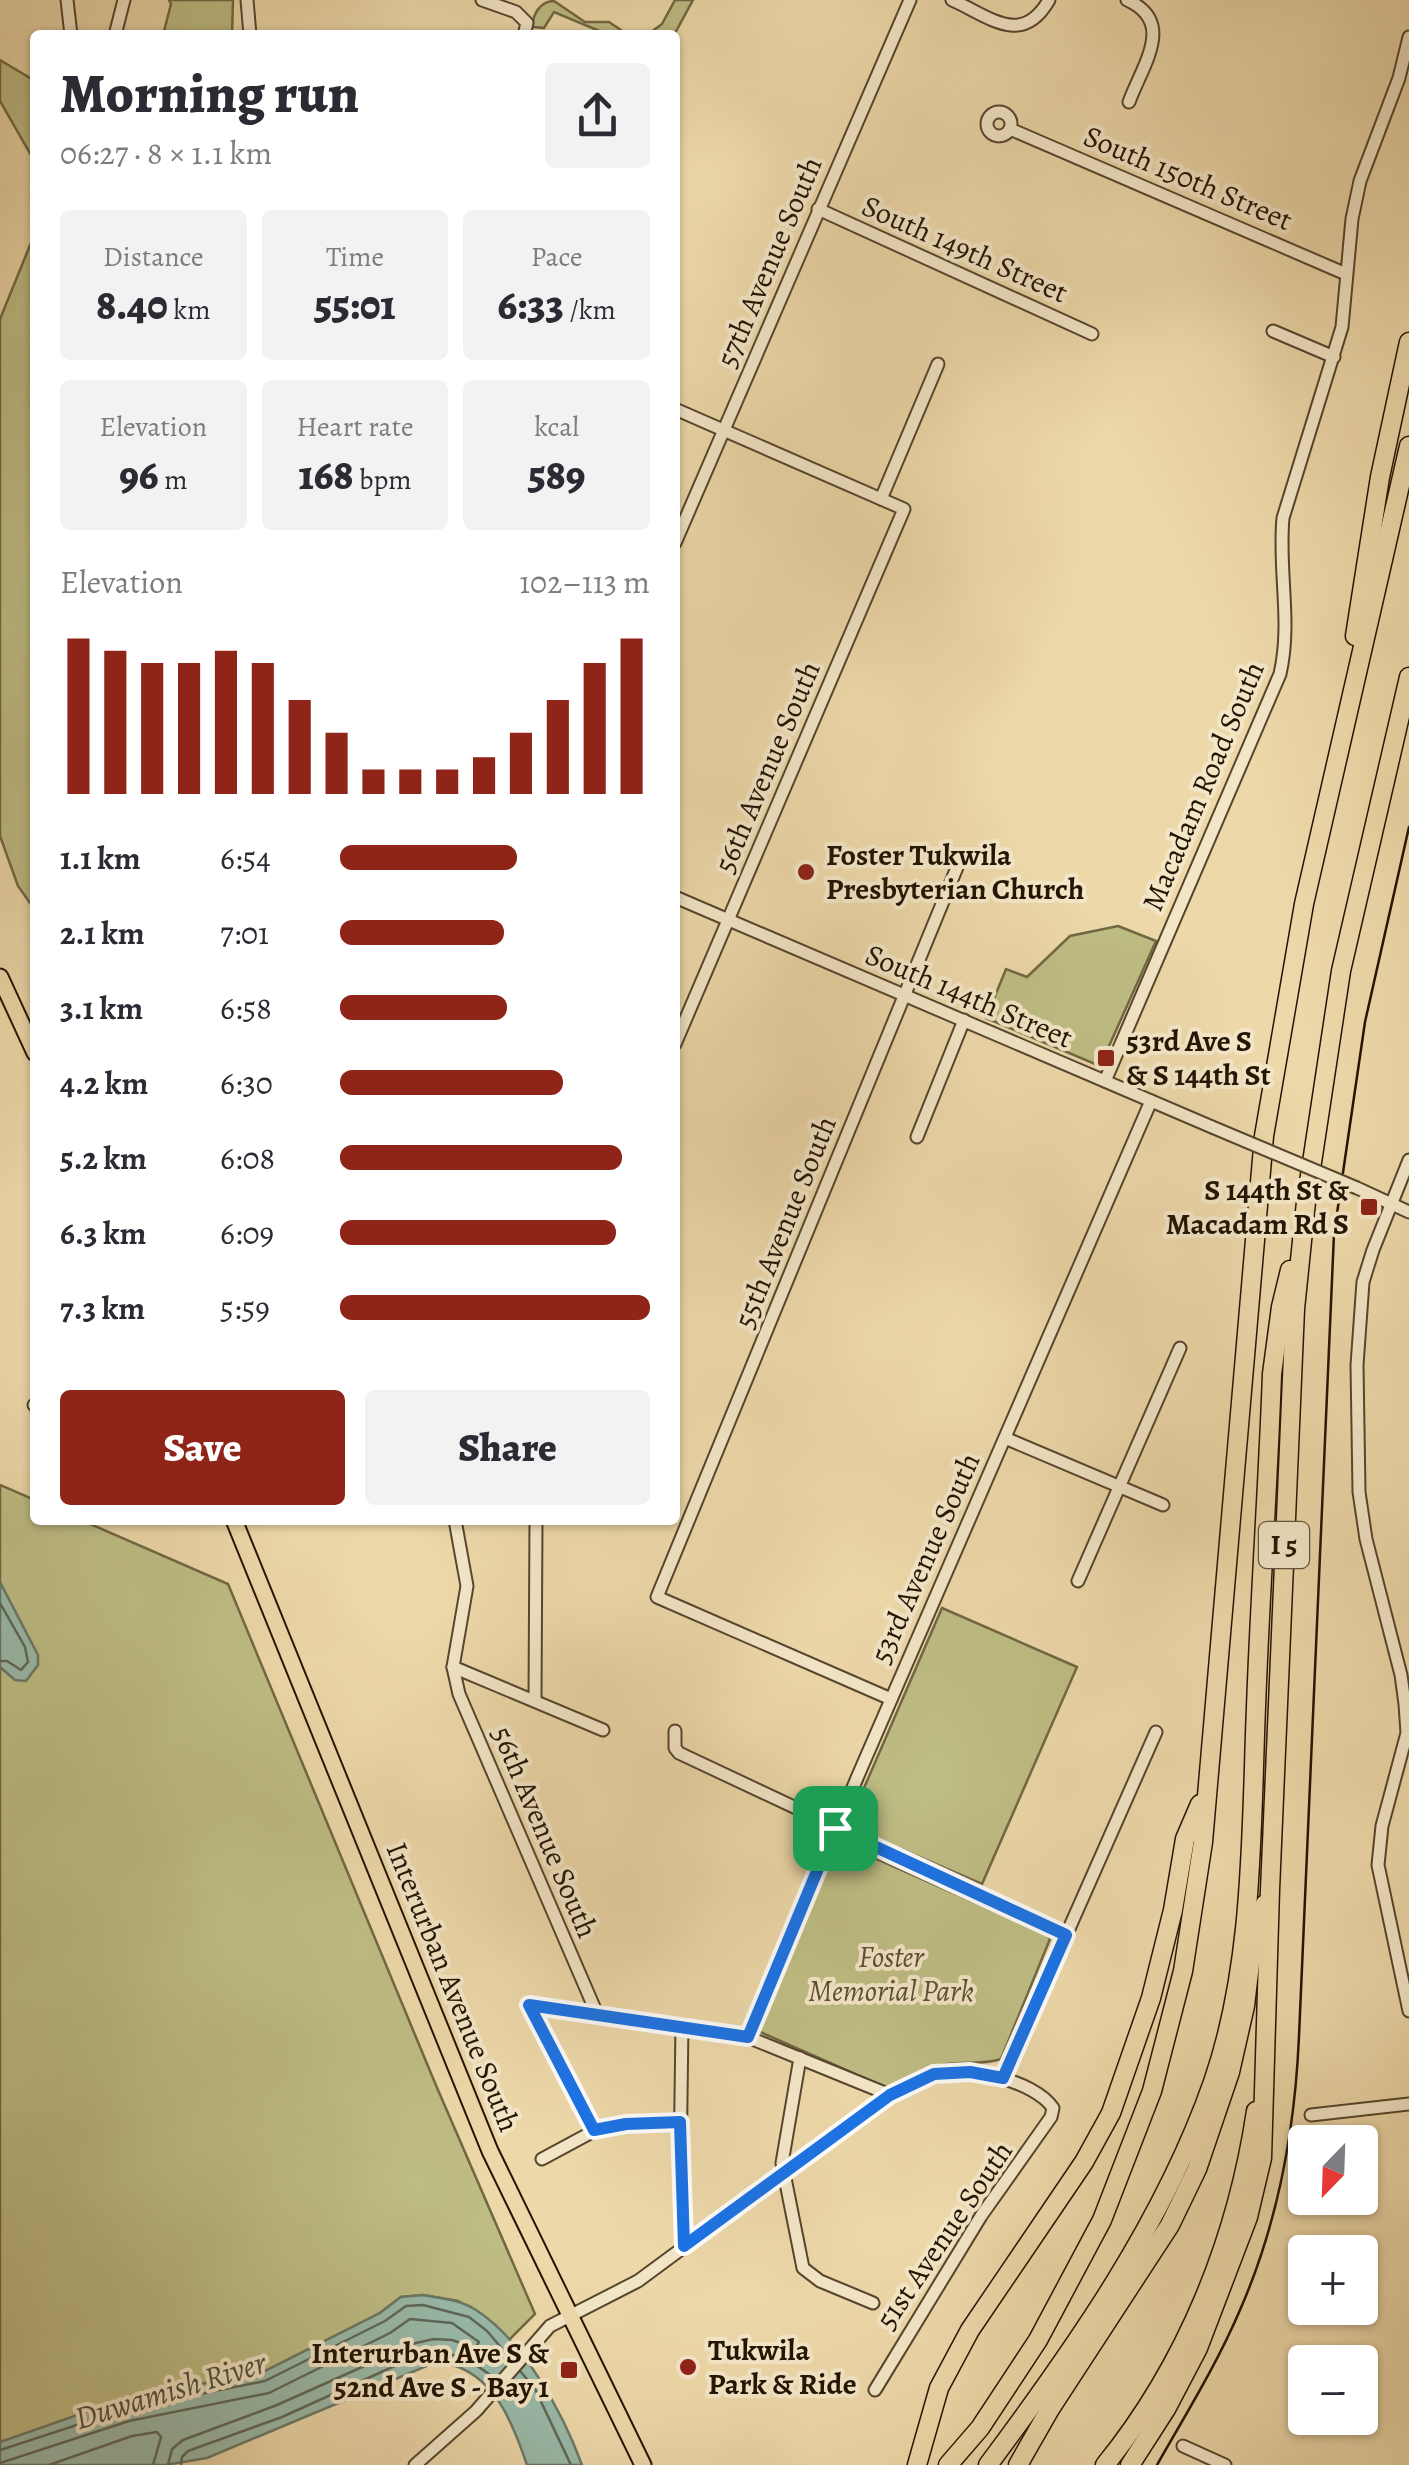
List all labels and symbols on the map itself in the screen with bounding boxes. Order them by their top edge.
street label: South 150th Street [1077,116,1299,240]
street label: 57th Avenue South [707,151,831,373]
street label: South 149th Street [856,186,1074,312]
street label: 56th Avenue South [704,655,830,879]
street label: Macadam Road South [1132,655,1274,917]
place label: Foster Tukwila Presbyterian Church [826,835,1084,909]
marker: Foster Tukwila Presbyterian Church [795,861,817,883]
street label: South 144th Street [859,934,1079,1058]
place label: 53rd Ave S & S 144th St [1126,1021,1271,1095]
marker: 53rd Ave S & S 144th St [1095,1047,1117,1069]
street label: 55th Avenue South [724,1110,846,1334]
place label: S 144th St & Macadam Rd S [1166,1170,1349,1244]
marker: S 144th St & Macadam Rd S [1358,1196,1380,1218]
street label: 53rd Avenue South [861,1446,989,1670]
road number: I 5 [1259,1522,1309,1568]
street label: 56th Avenue South [482,1720,608,1944]
pin [793,1786,878,1871]
street label: Interurban Avenue South [377,1836,529,2138]
park label: Foster Memorial Park [808,1937,974,2011]
north arrow [1288,2125,1378,2215]
street label: 51st Avenue South [866,2133,1022,2337]
place label: Tukwila Park & Ride [708,2330,857,2404]
place label: Interurban Ave S & 52nd Ave S - Bay 1 [311,2333,549,2407]
water label: Duwamish River [69,2340,272,2440]
marker: Tukwila Park & Ride [677,2356,699,2378]
marker: Interurban Ave S & 52nd Ave S - Bay 1 [558,2359,580,2381]

